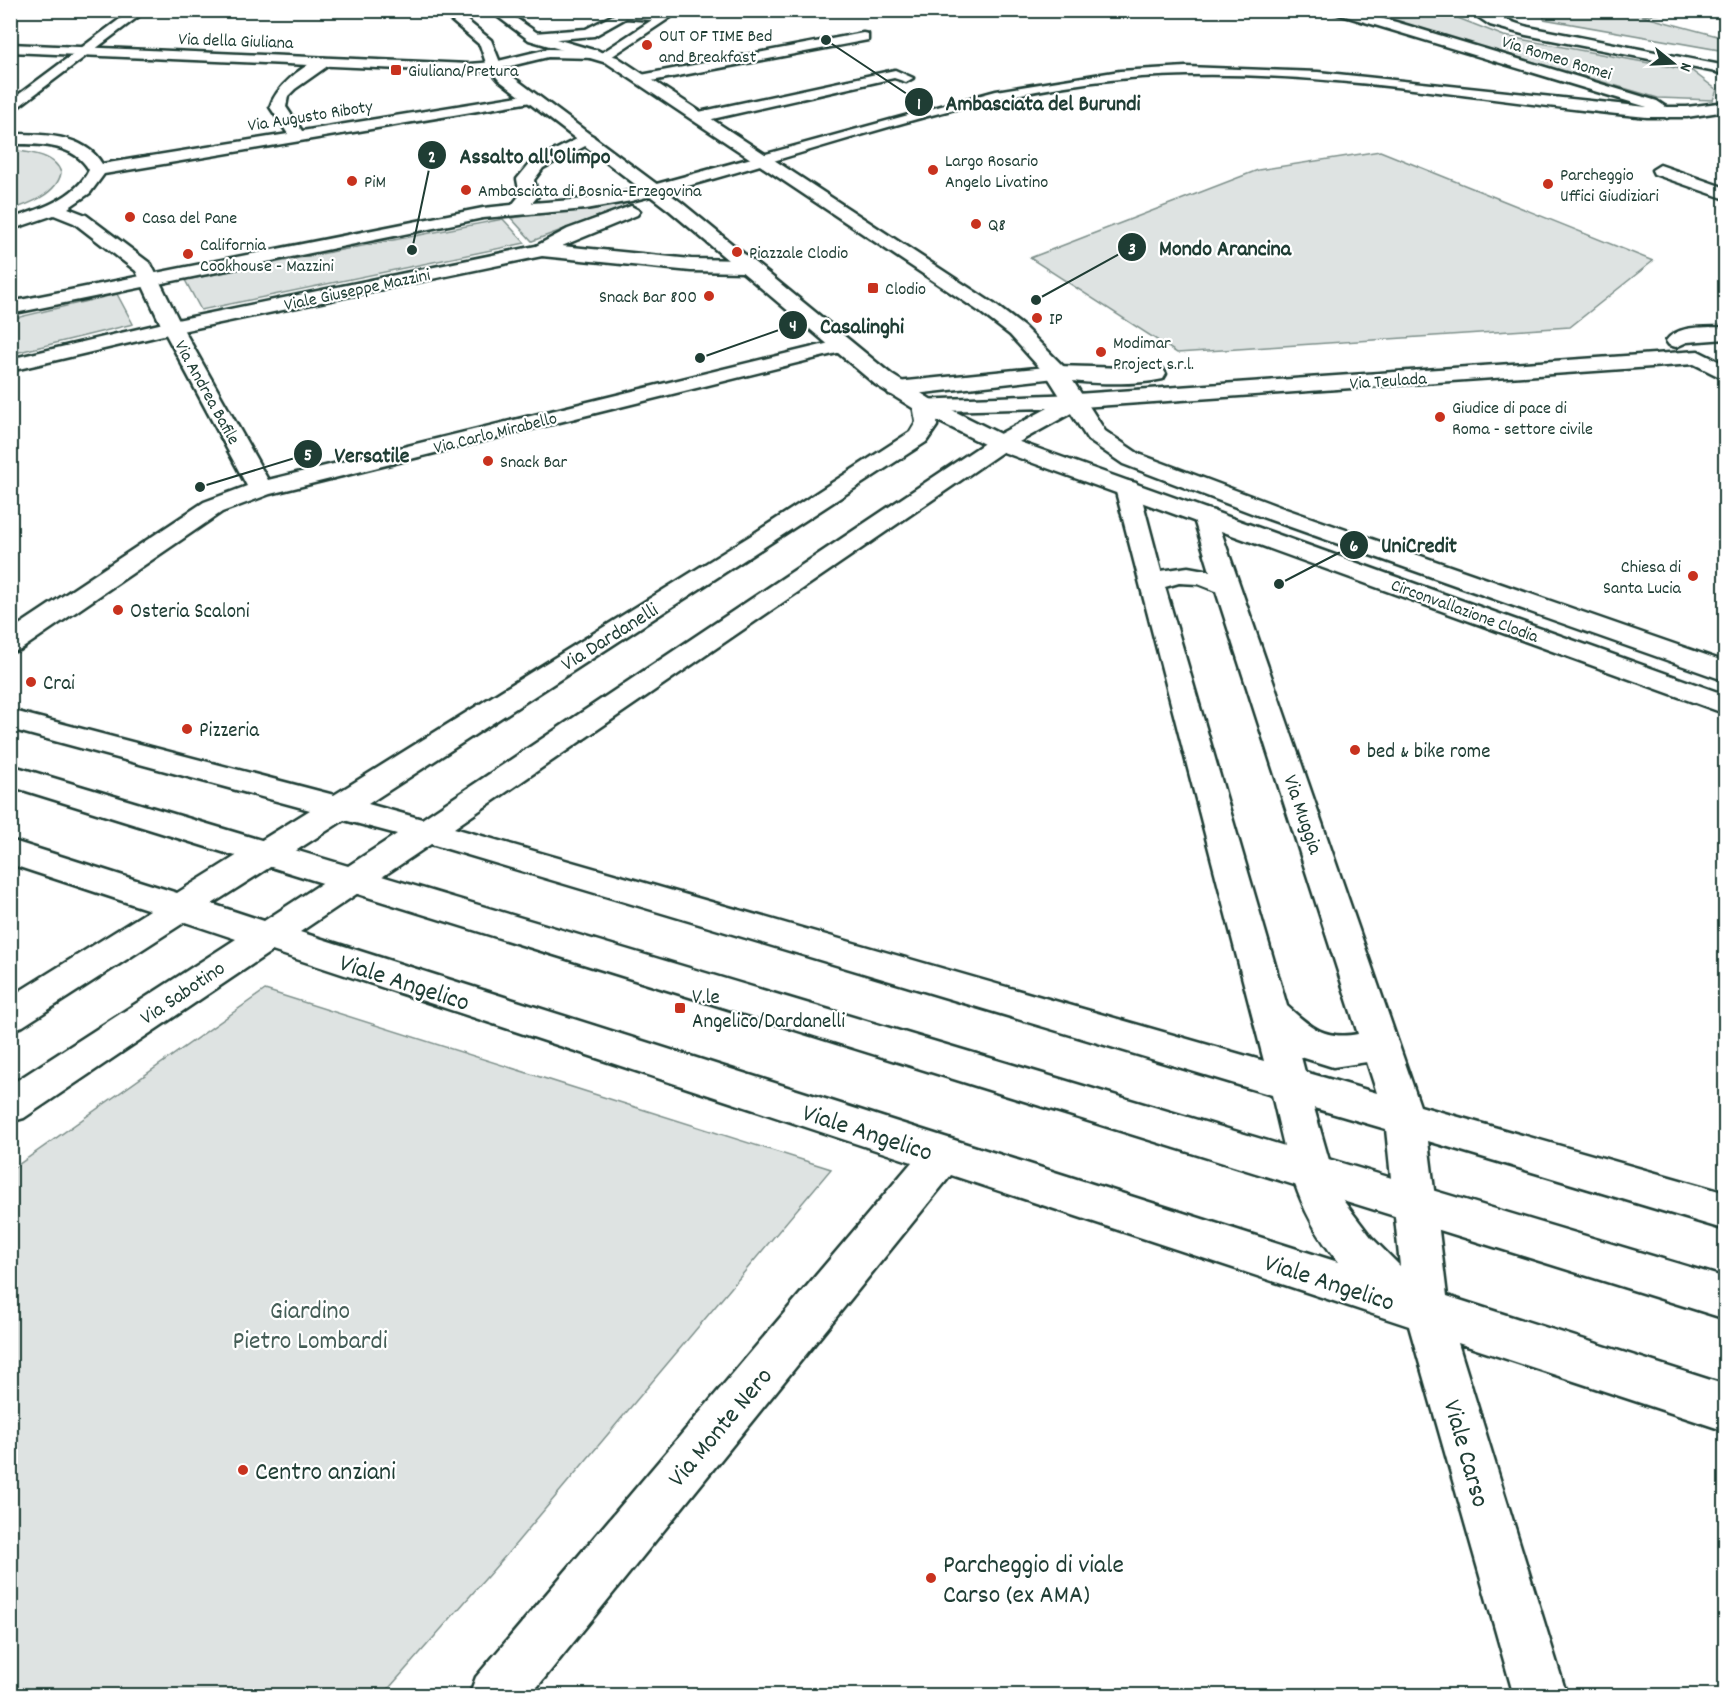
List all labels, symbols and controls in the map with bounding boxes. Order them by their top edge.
place label: OUT OF TIME Bed and Breakfast [659,25,772,71]
street label: Via della Giuliana [178,28,294,57]
street label: Via Romeo Romei [1498,31,1614,88]
north arrow [1643,33,1703,93]
marker: OUT OF TIME Bed and Breakfast [640,38,654,52]
place label: Giuliana/Pretura [408,60,519,85]
text: N [1673,60,1697,74]
marker: Giuliana/Pretura [389,63,403,77]
callout: Ambasciata del Burundi [904,82,1153,122]
text: Ambasciata del Burundi [945,90,1141,121]
text: 1 [917,93,921,118]
street label: Via Augusto Riboty [246,95,375,140]
callout: Assalto all'Olimpo [417,135,622,175]
text: Assalto all'Olimpo [459,143,611,174]
text: 2 [428,146,436,171]
place label: Largo Rosario Angelo Livatino [945,150,1048,196]
marker: Largo Rosario Angelo Livatino [926,163,940,177]
place label: Parcheggio Uffici Giudiziari [1560,164,1659,210]
place label: PiM [364,171,386,196]
marker: PiM [345,174,359,188]
marker: Parcheggio Uffici Giudiziari [1541,177,1555,191]
place label: Ambasciata di Bosnia-Erzegovina [478,180,702,205]
marker: Ambasciata di Bosnia-Erzegovina [459,183,473,197]
place label: Casa del Pane [142,207,237,232]
marker: Casa del Pane [123,210,137,224]
place label: Q8 [988,214,1006,239]
marker: Q8 [969,217,983,231]
callout: Mondo Arancina [1117,227,1303,267]
place label: California Cookhouse - Mazzini [200,234,334,280]
text: Mondo Arancina [1159,235,1292,266]
text: 3 [1128,238,1136,263]
place label: Piazzale Clodio [749,242,848,267]
marker: Piazzale Clodio [730,245,744,259]
marker: California Cookhouse - Mazzini [181,247,195,261]
street label: Viale Giuseppe Mazzini [282,264,433,319]
place label: Clodio [885,278,926,303]
marker: Clodio [866,281,880,295]
place label: Snack Bar 800 [599,286,697,311]
marker: Snack Bar 800 [702,289,716,303]
callout: Casalinghi [778,305,916,345]
place label: IP [1049,308,1063,333]
marker: IP [1030,311,1044,325]
text: Casalinghi [820,313,904,344]
text: 4 [789,315,797,340]
place label: Modimar Project s.r.l. [1113,332,1194,378]
street label: Via Andrea Bafile [167,337,245,450]
marker: Modimar Project s.r.l. [1094,345,1108,359]
street label: Via Teulada [1349,367,1428,398]
place label: Giudice di pace di Roma - settore civile [1452,397,1593,443]
street label: Via Carlo Mirabello [431,407,560,462]
marker: Giudice di pace di Roma - settore civile [1433,410,1447,424]
callout: Versatile [293,434,422,474]
text: Versatile [334,442,410,473]
text: 5 [304,444,312,469]
place label: Snack Bar [500,451,567,476]
marker: Snack Bar [481,454,495,468]
callout: UniCredit [1339,525,1469,565]
text: UniCredit [1381,532,1458,563]
text: 6 [1350,535,1359,560]
place label: Chiesa di Santa Lucia [1603,556,1682,602]
marker: Chiesa di Santa Lucia [1686,569,1700,583]
street label: Circonvallazione Clodia [1387,574,1542,651]
street label: Via Dardanelli [556,597,665,680]
place label: Osteria Scaloni [130,598,250,628]
marker: Osteria Scaloni [111,603,125,617]
place label: Crai [43,670,75,700]
marker: Crai [24,675,38,689]
place label: Pizzeria [199,717,260,747]
marker: Pizzeria [180,722,194,736]
place label: bed & bike rome [1367,738,1490,768]
marker: bed & bike rome [1348,743,1362,757]
street label: Via Muggia [1274,771,1329,860]
street label: Viale Angelico [334,946,474,1023]
street label: Via Sabotino [135,955,232,1034]
place label: V.le Angelico/Dardanelli [692,984,845,1038]
marker: V.le Angelico/Dardanelli [673,1001,687,1015]
street label: Viale Angelico [797,1096,937,1173]
street label: Viale Angelico [1259,1246,1399,1323]
park label: Giardino Pietro Lombardi [233,1294,388,1361]
street label: Via Monte Nero [660,1360,783,1496]
street label: Viale Carso [1432,1396,1498,1512]
place label: Centro anziani [255,1455,396,1492]
marker: Centro anziani [236,1463,250,1477]
place label: Parcheggio di viale Carso (ex AMA) [943,1548,1124,1615]
marker: Parcheggio di viale Carso (ex AMA) [924,1571,938,1585]

